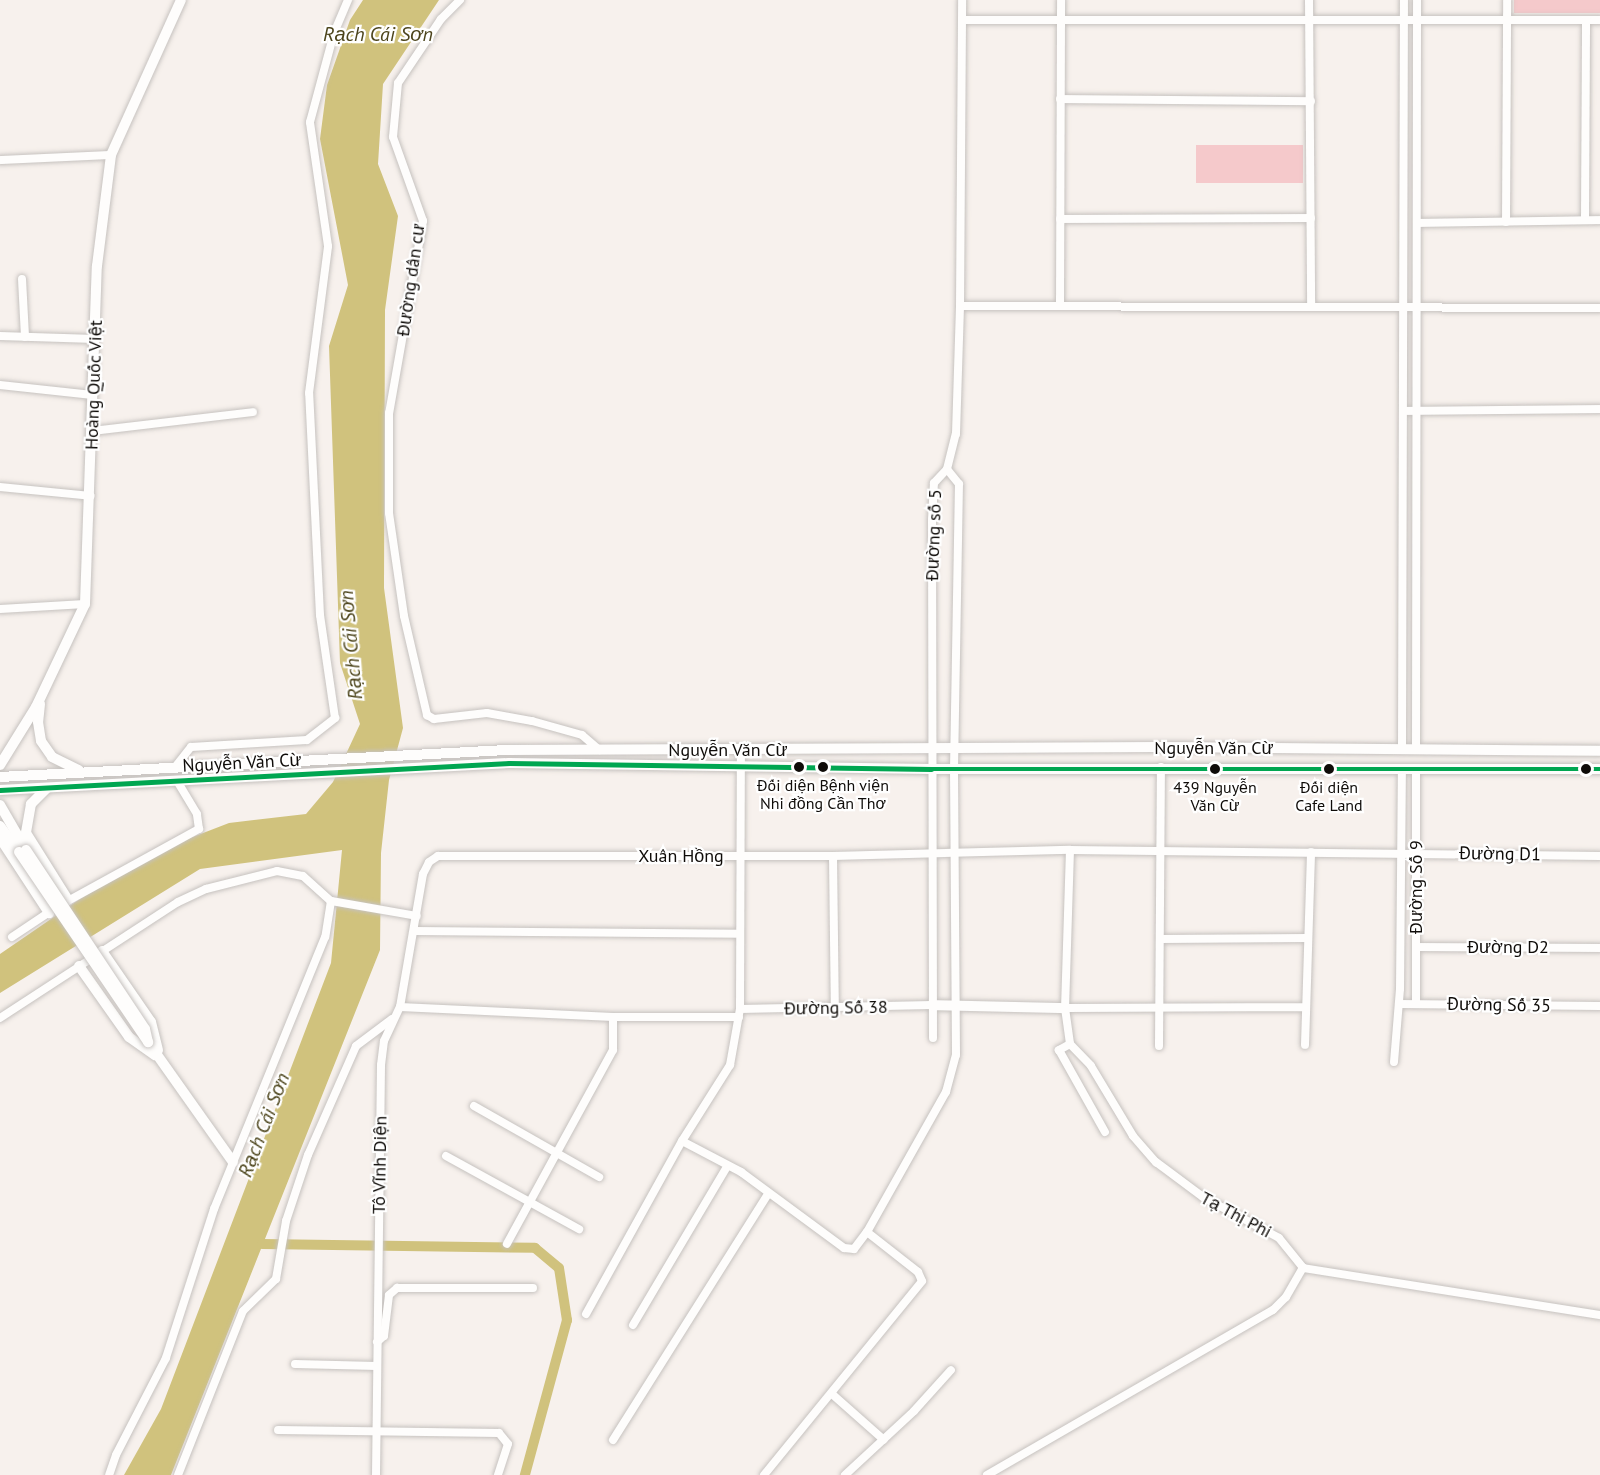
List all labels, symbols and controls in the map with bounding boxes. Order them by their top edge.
water label: Rạch Cái Sơn [323,22,433,46]
street label: Đường dân cư [392,222,430,338]
street label: Hoàng Quốc Việt [81,319,107,451]
street label: Đường số 5 [922,489,946,581]
water label: Rạch Cái Sơn [334,589,368,701]
street label: Nguyễn Văn Cừ [1154,737,1274,759]
street label: Nguyễn Văn Cừ [668,739,788,761]
street label: Nguyễn Văn Cừ [182,749,302,777]
unlabelled marker [793,761,805,773]
marker: Đối diện Bệnh viện Nhi đồng Cần Thơ [817,761,829,773]
marker: 439 Nguyễn Văn Cừ [1209,763,1221,775]
marker: Đối diện Cafe Land [1323,763,1335,775]
unlabelled marker [1580,763,1592,775]
place label: Đối diện Bệnh viện Nhi đồng Cần Thơ [757,775,889,813]
place label: 439 Nguyễn Văn Cừ [1173,777,1257,815]
place label: Đối diện Cafe Land [1295,777,1363,815]
street label: Đường Số 9 [1405,840,1427,934]
street label: Đường D1 [1459,842,1541,866]
street label: Xuân Hồng [638,845,724,867]
street label: Đường D2 [1467,936,1549,958]
street label: Đường Số 35 [1447,993,1551,1017]
street label: Đường Số 38 [784,996,888,1020]
water label: Rạch Cái Sơn [233,1069,295,1181]
street label: Tô Vĩnh Diện [368,1115,392,1215]
street label: Tạ Thị Phi [1196,1187,1276,1243]

